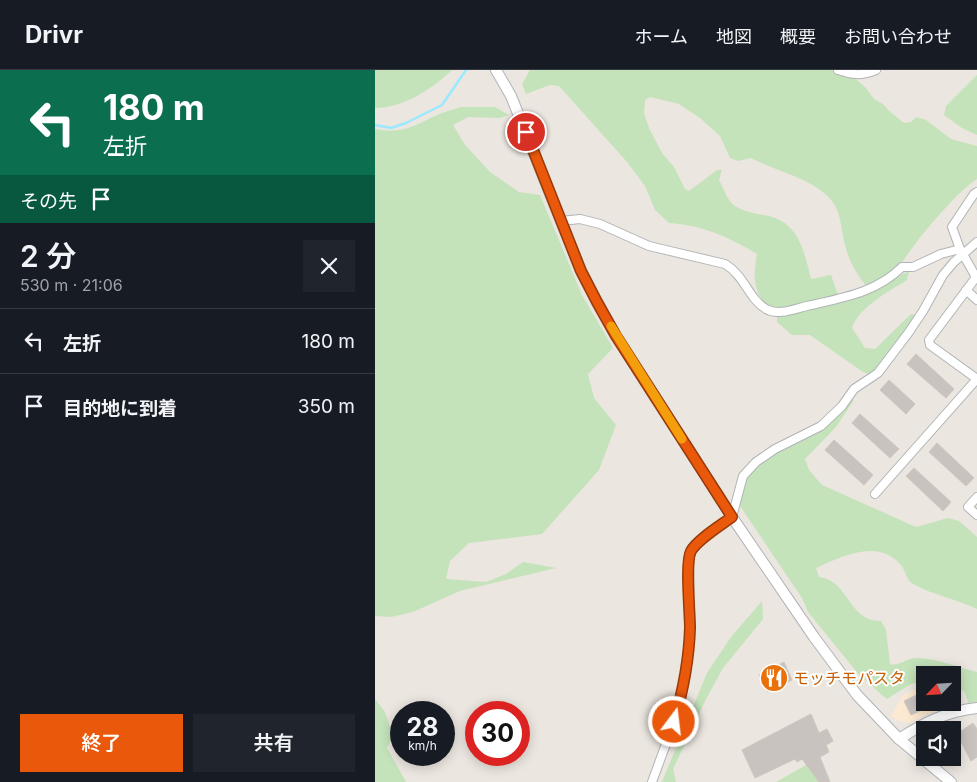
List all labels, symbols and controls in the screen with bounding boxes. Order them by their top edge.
text: Drivr [25,20,83,49]
text: ホーム [635,26,688,47]
text: 地図 [716,26,752,47]
text: 概要 [780,26,816,47]
text: お問い合わせ [844,26,952,47]
text: 180 m [103,86,205,128]
icon: left [20,90,85,155]
pin [505,111,547,153]
icon: arrive [512,118,540,146]
text: 左折 [103,133,147,159]
icon: arrive [87,185,115,213]
text: その先 [20,190,77,213]
text: 2 分 [20,238,76,274]
button: close [303,240,355,292]
text: 530 m · 21:06 [20,275,123,295]
icon: left [20,327,48,355]
text: 180 m [302,330,355,353]
text: 左折 [63,332,101,355]
icon: arrive [20,392,48,420]
text: 350 m [298,395,355,418]
text: 目的地に到着 [63,397,177,420]
restaurant icon: モッチモパスタ [759,663,789,693]
north arrow [916,666,961,711]
map controls [916,666,961,766]
place label: モッチモパスタ [793,668,905,688]
position arrow [647,695,699,747]
speed limit sign: 30 [465,701,530,766]
text: 28 [406,712,439,742]
button: 終了 [20,714,183,772]
button: 共有 [193,714,355,772]
button: sound [916,721,961,766]
text: km/h [408,738,437,753]

